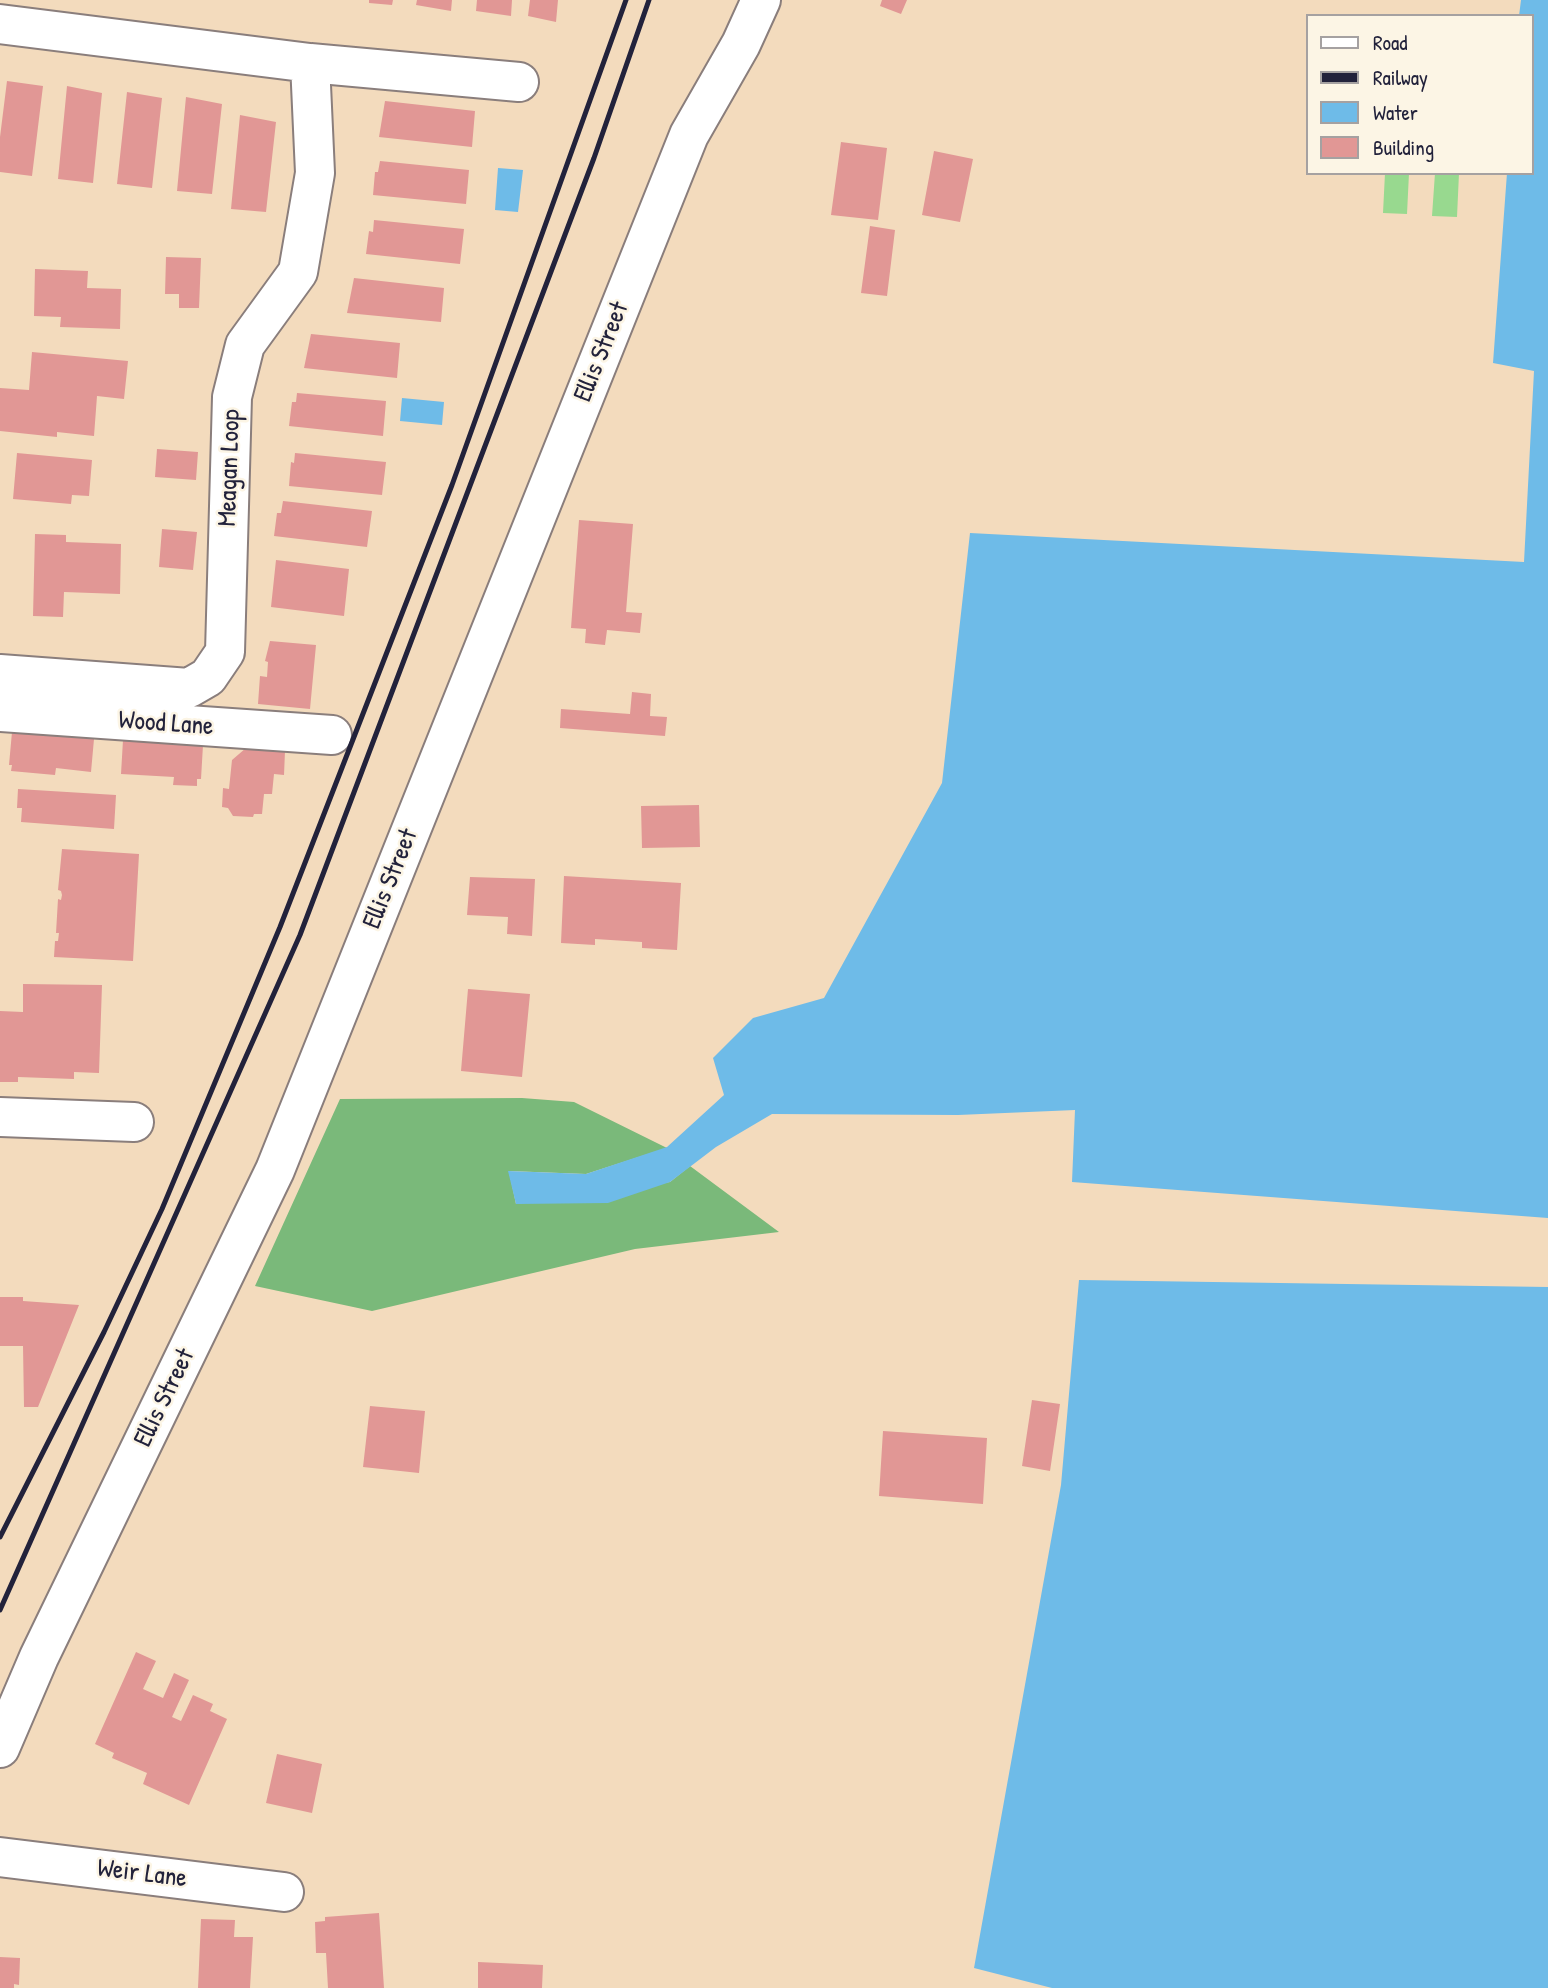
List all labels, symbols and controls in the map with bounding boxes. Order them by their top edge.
legend [1306,14,1534,175]
text: Road [1373,28,1407,57]
text: Railway [1373,63,1428,92]
text: Water [1373,98,1418,127]
text: Building [1373,133,1434,162]
street label: Ellis Street [568,297,636,407]
street label: Meagan Loop [212,409,248,527]
street label: Wood Lane [117,705,215,743]
street label: Ellis Street [357,824,425,934]
street label: Ellis Street [128,1344,202,1452]
street label: Weir Lane [95,1853,189,1895]

